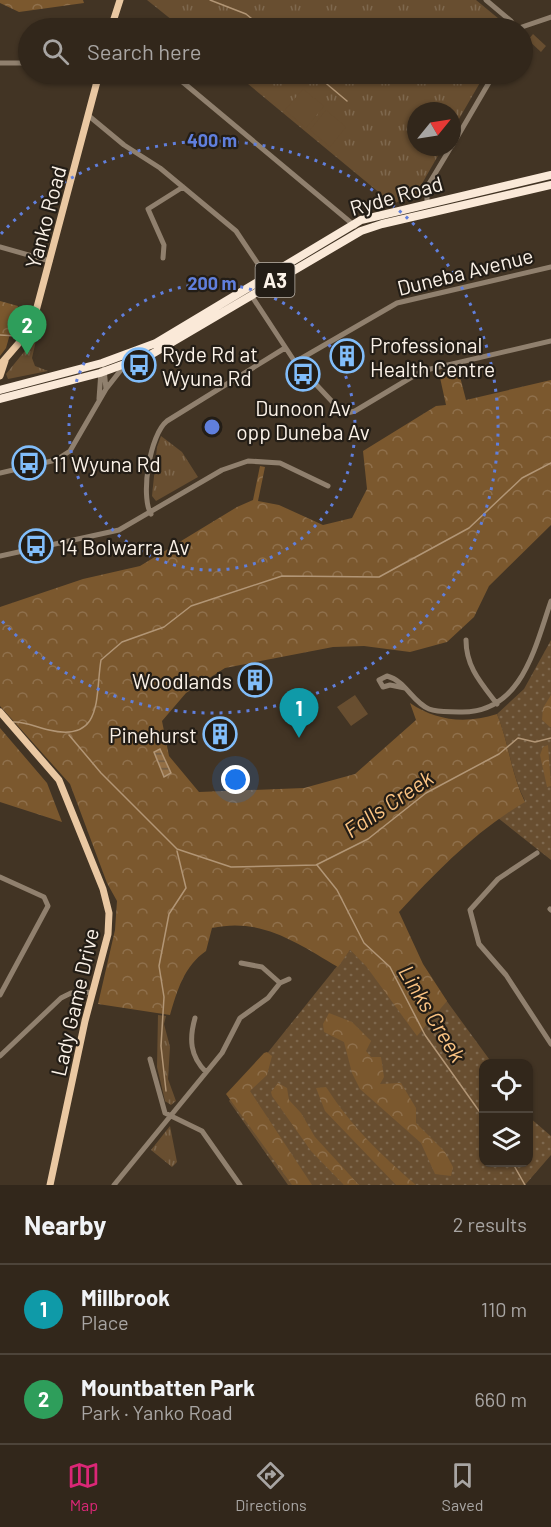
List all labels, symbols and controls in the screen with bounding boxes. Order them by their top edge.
search box [18,18,533,84]
icon: search [39,35,72,68]
text: Search here [87,38,201,64]
north arrow [407,102,461,156]
text: 400 m [187,129,237,151]
street label: Yanko Road [19,163,71,271]
street label: Ryde Road [347,170,445,220]
street label: Duneba Avenue [394,242,536,300]
road number: A3 [256,263,294,297]
text: 200 m [187,272,237,294]
pin: 2 [8,306,46,355]
place label: Professional Health Centre [370,332,495,381]
building icon: Professional Health Centre [329,338,365,374]
place label: Ryde Rd at Wyuna Rd [162,341,258,390]
bus stop icon: Ryde Rd at Wyuna Rd [121,347,157,383]
bus stop icon: Dunoon Av opp Duneba Av [285,356,321,392]
place label: Dunoon Av opp Duneba Av [236,395,370,444]
centre of rings [202,417,222,437]
bus stop icon: 11 Wyuna Rd [11,445,47,481]
place label: 11 Wyuna Rd [52,451,161,476]
bus stop icon: 14 Bolwarra Av [18,528,54,564]
place label: 14 Bolwarra Av [59,534,190,559]
building icon: Woodlands [237,662,273,698]
place label: Woodlands [132,668,232,693]
pin: 1 [280,688,318,738]
building icon: Pinehurst [202,716,238,752]
place label: Pinehurst [109,722,197,747]
water label: Falls Creek [339,764,438,842]
your location [221,765,250,794]
street label: Lady Game Drive [45,926,103,1078]
water label: Links Creek [394,960,472,1066]
map controls [479,1059,533,1167]
button: locate [479,1059,533,1113]
button: layers [479,1113,533,1167]
text: Nearby [24,1209,106,1240]
text: 2 results [453,1212,527,1236]
text: Millbrook [81,1284,170,1310]
text: 1 [40,1297,47,1321]
text: 110 m [481,1297,527,1321]
text: Place [81,1310,129,1334]
text: Mountbatten Park [81,1374,255,1400]
text: 2 [38,1387,49,1411]
text: 660 m [475,1387,527,1411]
text: Park · Yanko Road [81,1400,233,1424]
tab: Map [67,1459,100,1514]
tab: Directions [235,1459,307,1514]
tab: Saved [442,1459,484,1514]

